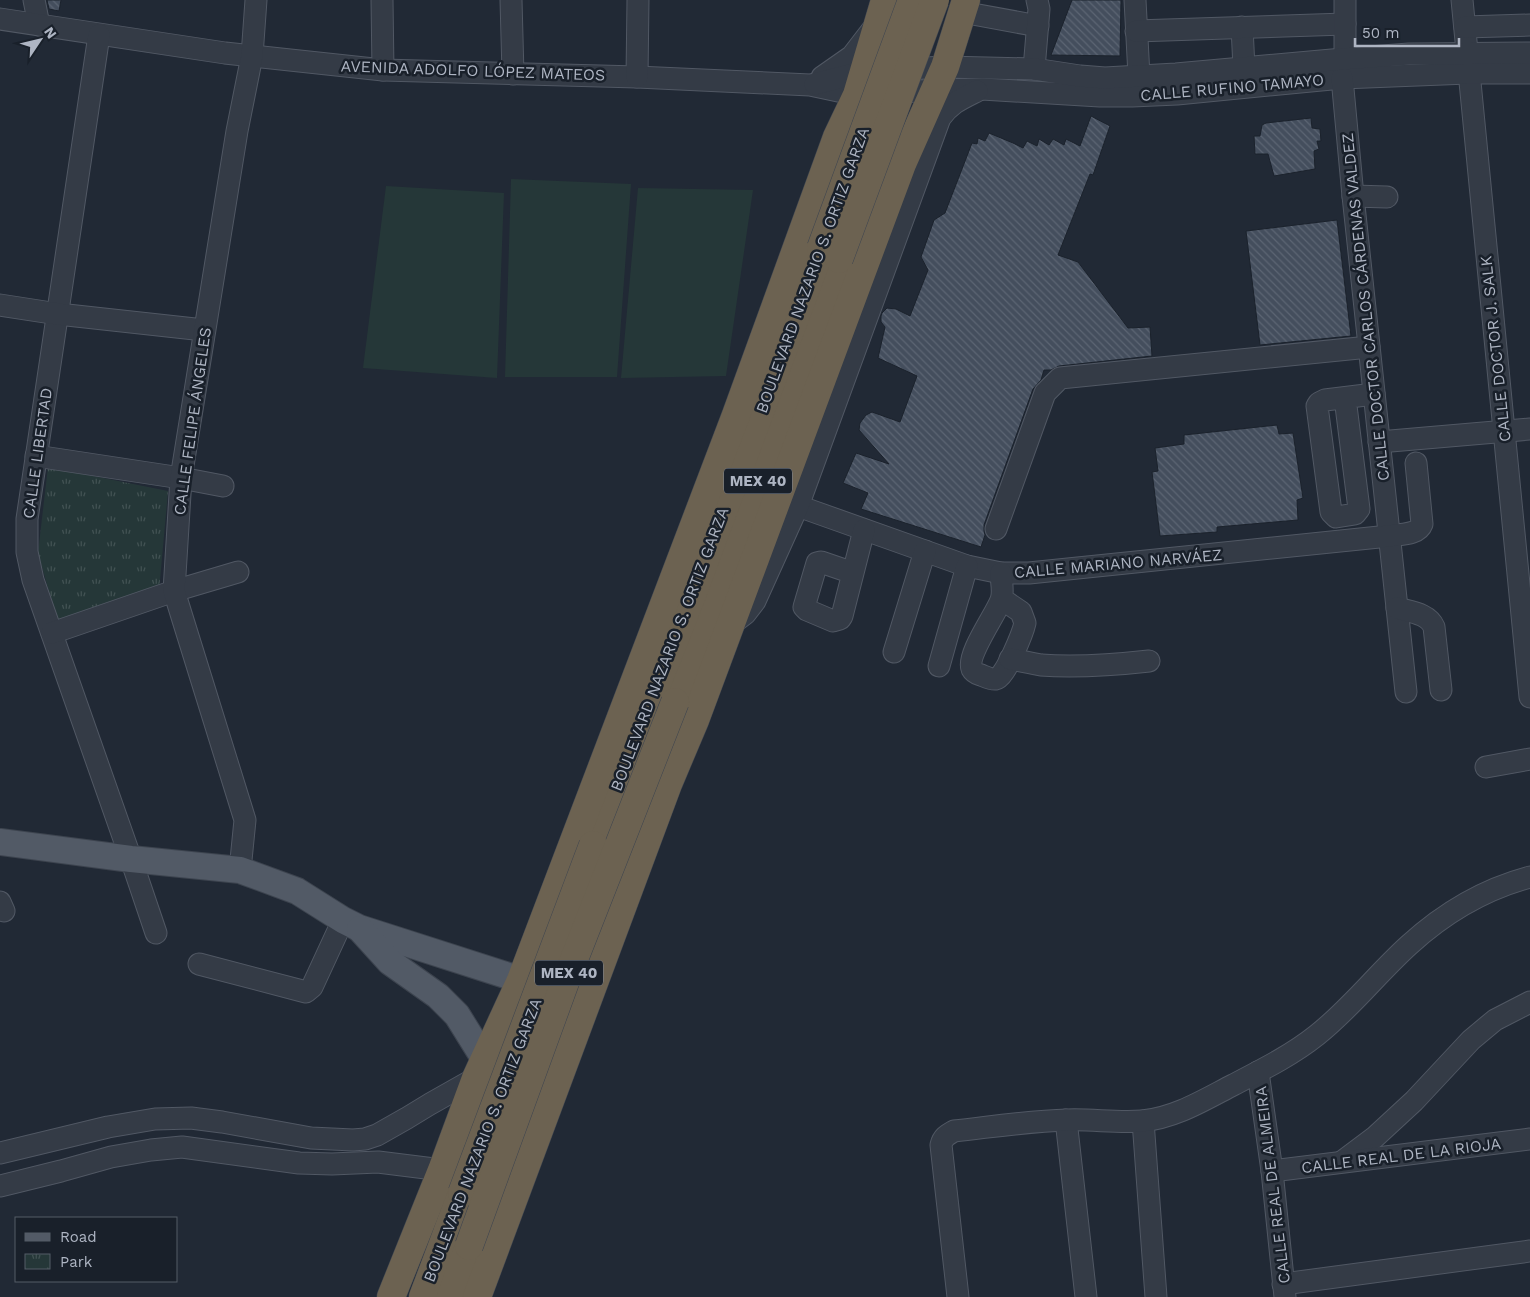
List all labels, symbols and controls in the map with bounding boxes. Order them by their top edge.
north arrow [15,15,65,65]
scale bar [1355,15,1459,47]
text: N [41,24,60,41]
text: 50 m [1362,24,1399,42]
street label: AVENIDA ADOLFO LÓPEZ MATEOS [340,56,605,85]
street label: CALLE RUFINO TAMAYO [1139,70,1325,105]
street label: BOULEVARD NAZARIO S. ORTIZ GARZA [752,124,873,416]
street label: CALLE DOCTOR CARLOS CÁRDENAS VALDEZ [1338,132,1393,482]
street label: CALLE DOCTOR J. SALK [1476,254,1515,443]
street label: CALLE FELIPE ÁNGELES [170,326,215,516]
street label: CALLE LIBERTAD [19,386,56,520]
road number: MEX 40 [724,468,792,494]
street label: BOULEVARD NAZARIO S. ORTIZ GARZA [606,504,733,794]
street label: CALLE MARIANO NARVÁEZ [1013,545,1223,582]
road number: MEX 40 [535,960,603,986]
street label: BOULEVARD NAZARIO S. ORTIZ GARZA [419,995,546,1285]
street label: CALLE REAL DE ALMEIRA [1251,1085,1294,1285]
street label: CALLE REAL DE LA RIOJA [1300,1134,1502,1177]
legend [15,1217,178,1282]
text: Road [60,1228,97,1246]
text: Park [60,1253,93,1271]

